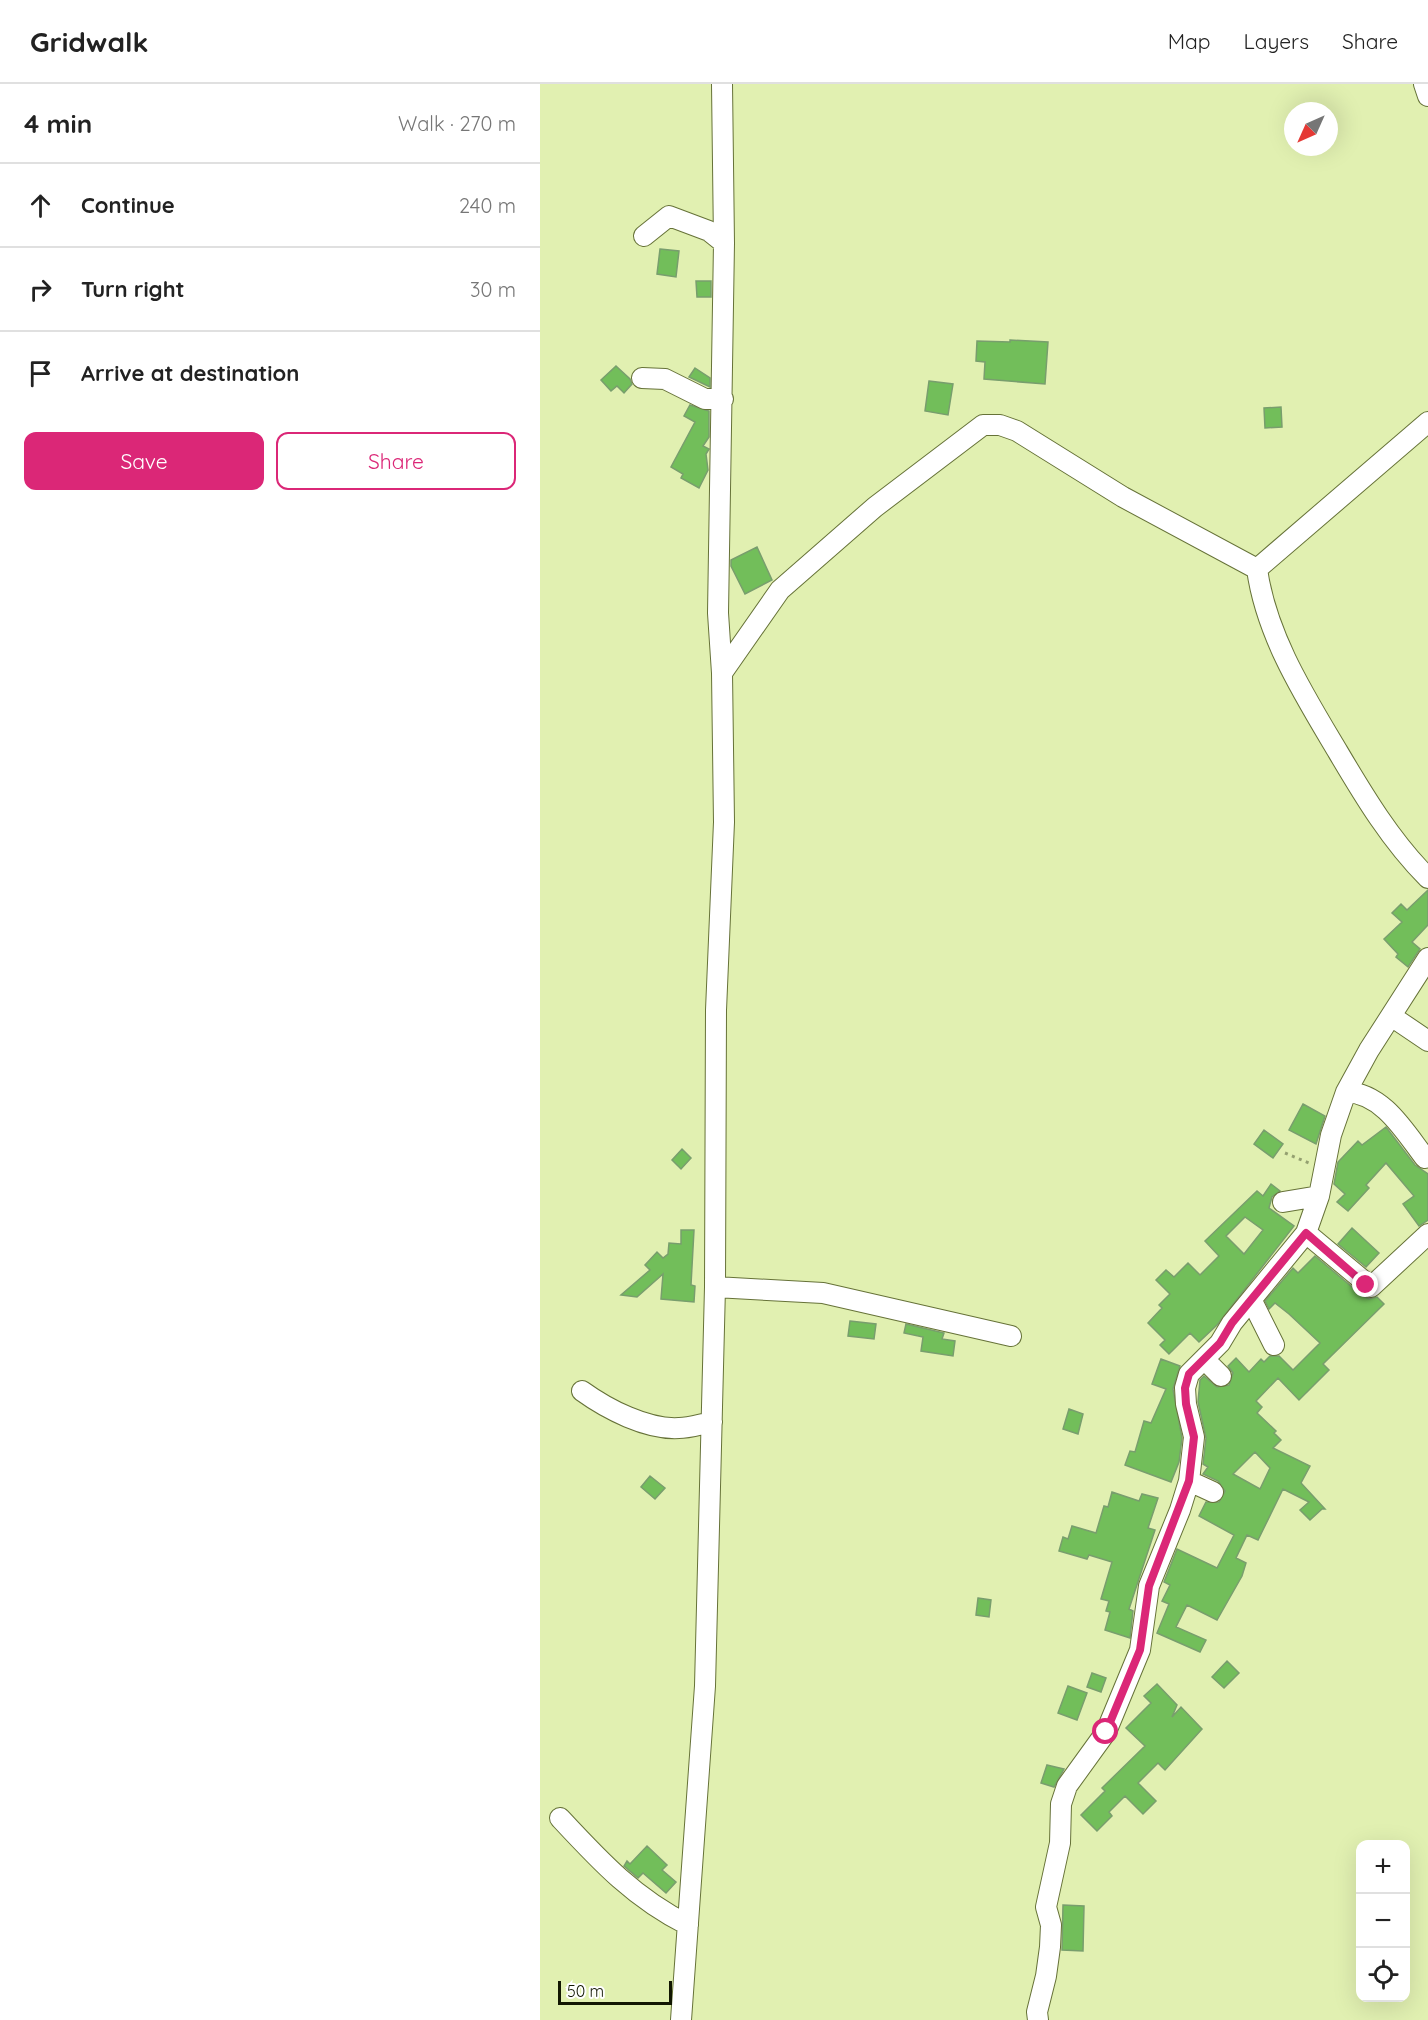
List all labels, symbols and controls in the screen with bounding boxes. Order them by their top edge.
text: Gridwalk [30,24,149,59]
text: Map [1168,28,1211,54]
text: Layers [1244,28,1309,54]
text: Share [1342,28,1398,54]
north arrow [1284,102,1338,156]
text: 4 min [24,107,92,140]
text: Walk · 270 m [398,111,516,136]
icon: ahead [24,189,57,222]
text: Continue [81,191,175,219]
text: 240 m [459,193,516,218]
icon: right [24,273,57,306]
text: Turn right [81,275,185,303]
text: 30 m [470,277,516,302]
icon: arrive [24,357,57,390]
text: Arrive at destination [81,359,299,387]
button: Save [24,432,264,490]
button: Share [276,432,516,490]
route end [1352,1271,1378,1297]
route start [1092,1718,1118,1744]
map controls [1356,1840,1410,2002]
button: + [1356,1840,1410,1894]
button: − [1356,1894,1410,1948]
button: locate [1356,1948,1410,2002]
scale bar [558,1978,672,2006]
text: 50 m [567,1981,604,2001]

